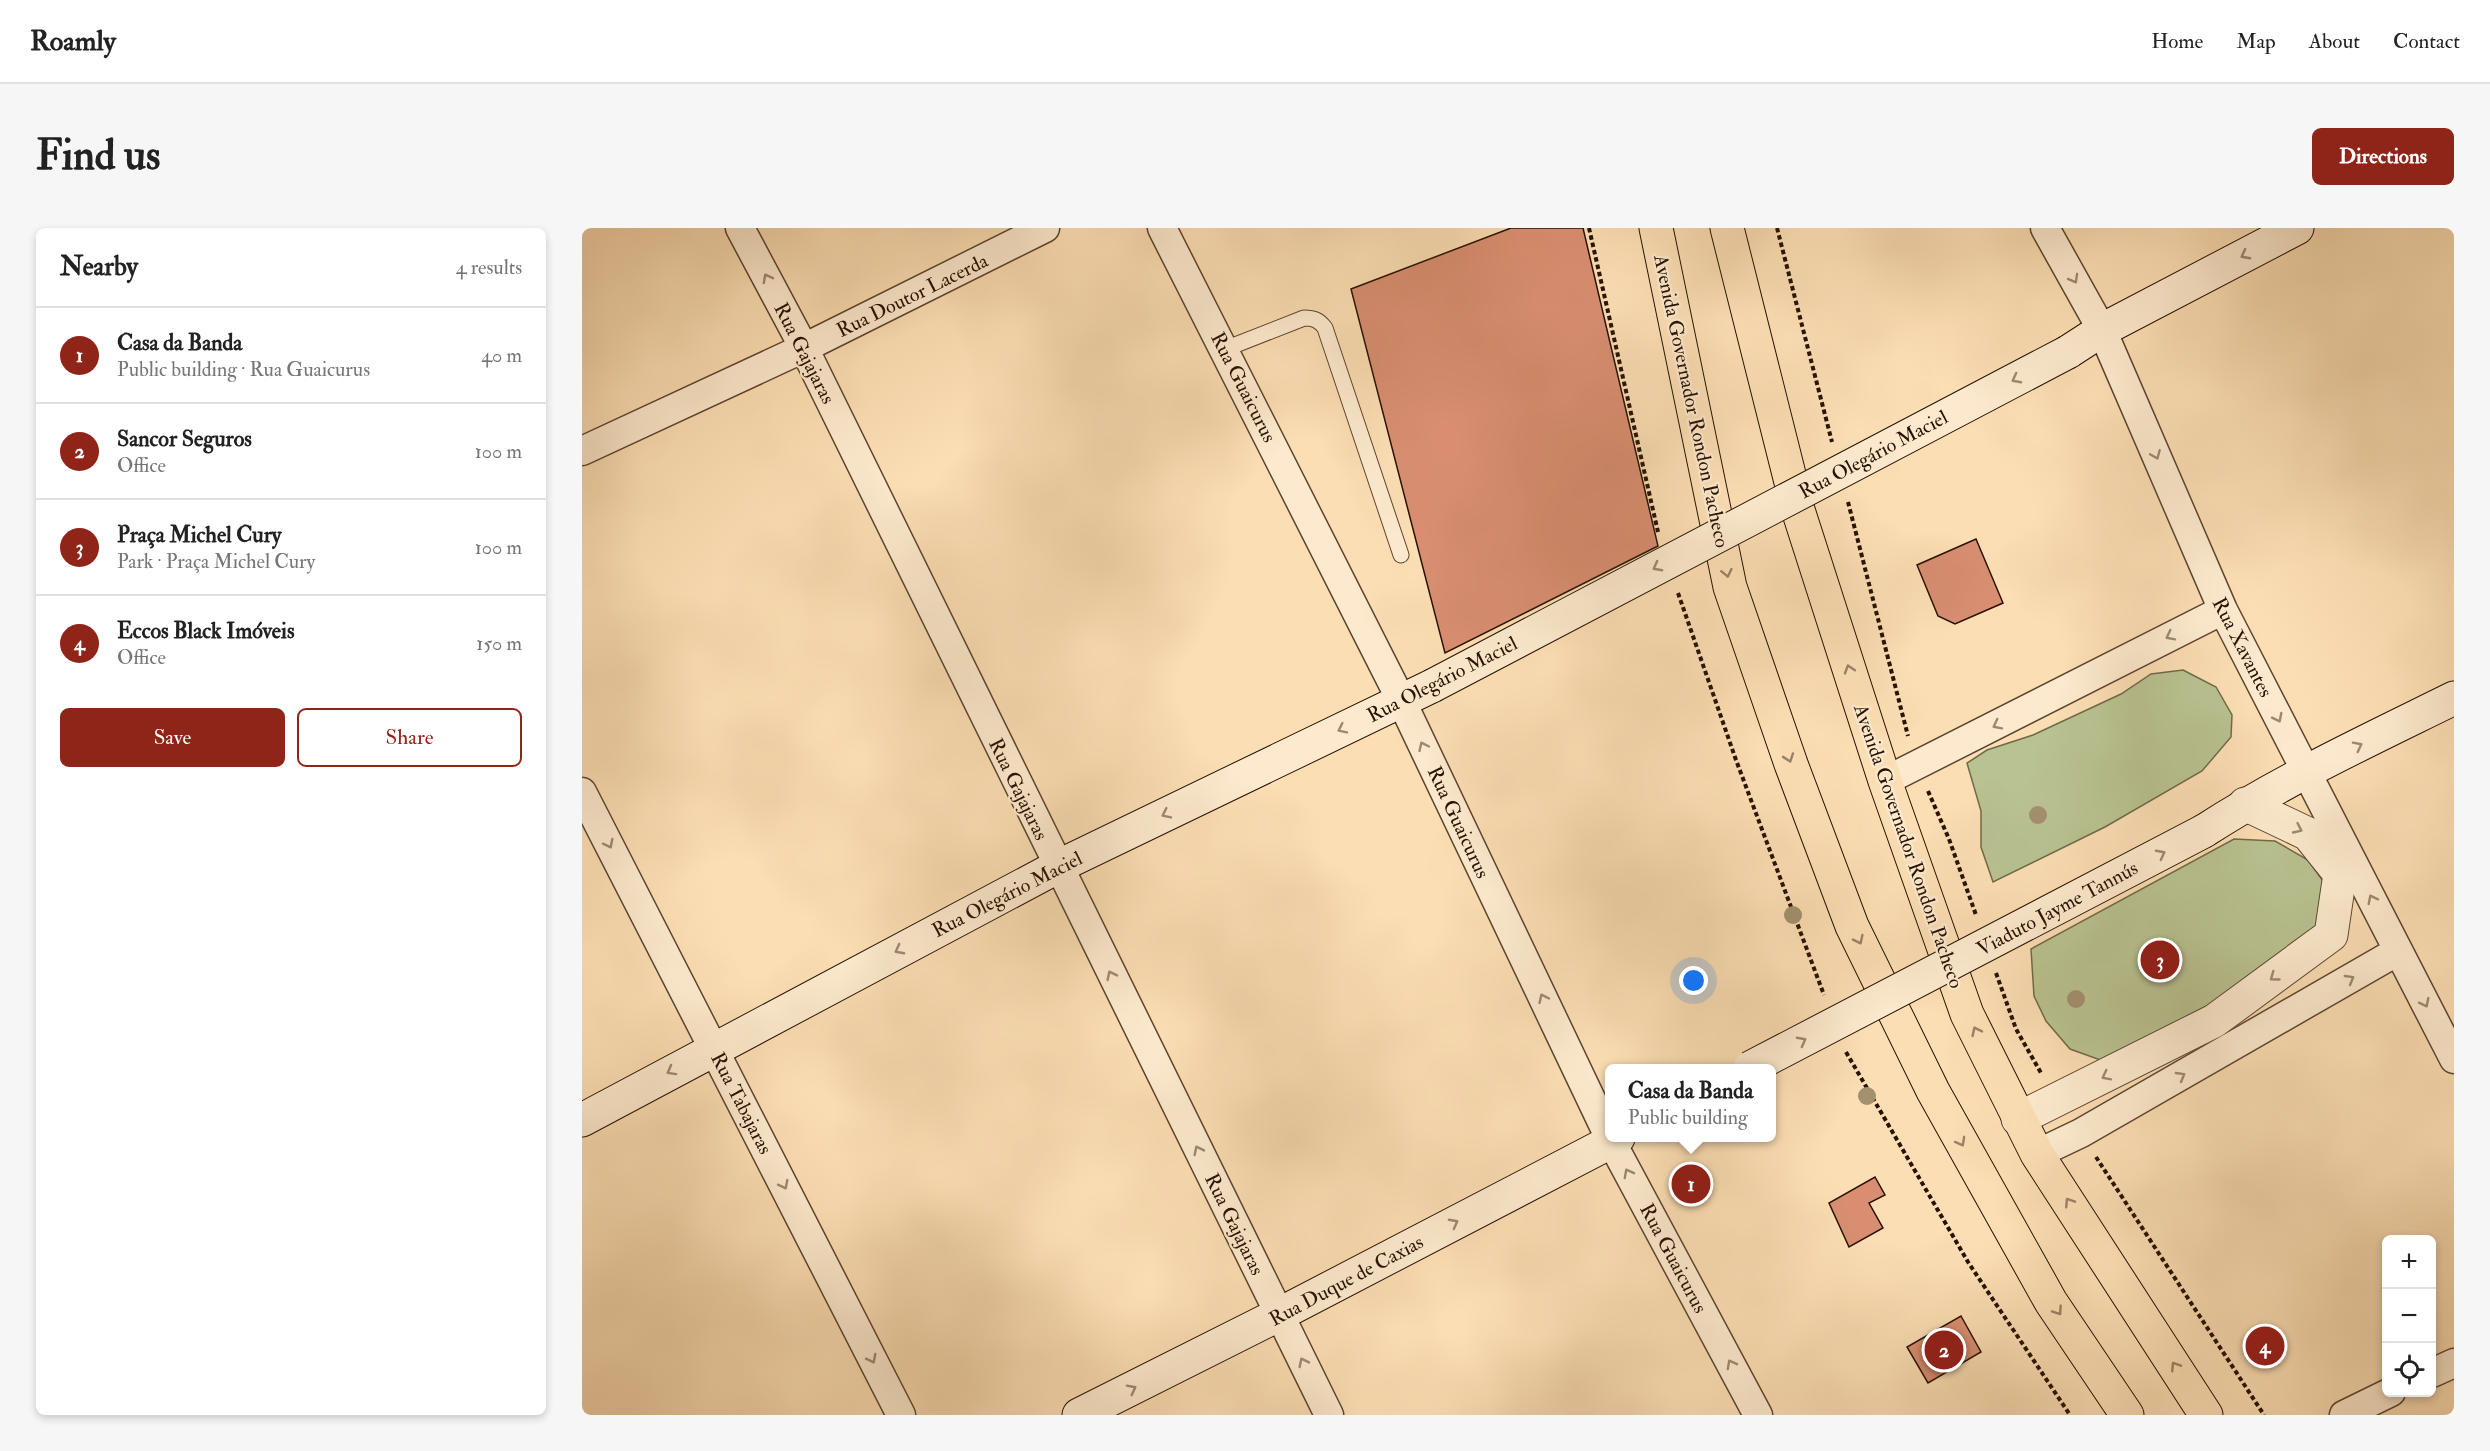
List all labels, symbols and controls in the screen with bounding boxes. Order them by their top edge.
text: Roamly [30,24,116,59]
text: Home [2151,28,2203,55]
text: Map [2236,28,2276,55]
text: About [2309,28,2360,55]
text: Contact [2393,28,2460,55]
button: Directions [2312,128,2454,185]
text: Find us [36,130,160,182]
street label: Rua Doutor Lacerda [832,248,993,343]
one-way arrow [2241,248,2252,259]
text: Nearby [60,251,138,283]
street label: Avenida Governador Rondon Pacheco [1648,251,1735,550]
text: 4 results [456,255,522,280]
one-way arrow [762,273,774,284]
one-way arrow [2067,273,2078,283]
street label: Rua Gajajaras [768,298,841,408]
street label: Rua Guaicurus [1205,328,1282,447]
text: Casa da Banda [117,329,242,357]
text: 1 [76,343,83,368]
text: 40 m [481,343,522,368]
text: Public building · Rua Guaicurus [117,357,370,382]
one-way arrow [2011,372,2022,383]
street label: Rua Olegário Maciel [1794,405,1952,504]
text: Sancor Seguros [117,425,252,453]
text: 2 [74,439,85,464]
text: 100 m [475,439,522,464]
one-way arrow [2149,449,2161,460]
text: Office [117,453,166,478]
text: Praça Michel Cury [117,521,282,549]
text: 3 [76,535,83,560]
text: 100 m [475,535,522,560]
text: Park · Praça Michel Cury [117,549,315,574]
one-way arrow [1652,560,1663,572]
one-way arrow [1720,568,1733,578]
street label: Rua Xavantes [2207,593,2278,702]
text: Eccos Black Imóveis [117,617,294,645]
one-way arrow [2166,629,2177,640]
text: 4 [74,631,85,656]
text: 150 m [476,631,522,656]
street label: Rua Olegário Maciel [1363,631,1522,728]
text: Office [117,645,166,670]
one-way arrow [1844,664,1856,675]
street label: Avenida Governador Rondon Pacheco [1848,700,1969,992]
button: Save [60,708,285,767]
button: Share [297,708,522,767]
one-way arrow [2271,711,2282,722]
one-way arrow [1992,717,2003,729]
one-way arrow [1337,721,1348,733]
street label: Rua Gajajaras [983,734,1054,844]
one-way arrow [2352,741,2363,753]
one-way arrow [1419,742,1431,753]
one-way arrow [1781,752,1794,763]
street label: Rua Guaicurus [1422,762,1495,882]
one-way arrow [1162,807,1173,818]
one-way arrow [2292,822,2303,834]
one-way arrow [602,837,613,848]
street label: Rua Olegário Maciel [928,846,1087,943]
one-way arrow [2155,850,2165,861]
street label: Viaduto Jayme Tannús [1972,855,2142,962]
one-way arrow [2367,894,2379,905]
one-way arrow [1852,934,1863,945]
pin: 3 [2140,938,2180,982]
one-way arrow [894,943,905,955]
your location [1679,966,1708,995]
one-way arrow [2269,970,2280,981]
one-way arrow [1107,971,1119,982]
one-way arrow [2344,974,2354,986]
one-way arrow [1538,994,1550,1005]
one-way arrow [2418,997,2429,1007]
one-way arrow [1971,1026,1983,1037]
one-way arrow [1796,1037,1807,1049]
street label: Rua Tabajaras [705,1048,778,1159]
one-way arrow [667,1064,677,1075]
popup [1605,1064,1776,1142]
one-way arrow [2102,1069,2113,1080]
one-way arrow [2175,1072,2185,1083]
text: Casa da Banda [1628,1077,1753,1105]
text: Public building [1628,1105,1748,1130]
one-way arrow [1954,1136,1965,1146]
one-way arrow [1194,1145,1206,1156]
pin: 1 [1672,1162,1710,1206]
street label: Rua Gajajaras [1199,1169,1270,1279]
one-way arrow [1624,1169,1635,1180]
one-way arrow [777,1179,788,1190]
one-way arrow [2064,1198,2076,1208]
street label: Rua Guaicurus [1634,1199,1713,1317]
one-way arrow [1448,1219,1459,1230]
street label: Rua Duque de Caxias [1265,1229,1428,1332]
map controls [2382,1235,2436,1397]
button: + [2382,1235,2436,1289]
button: − [2382,1289,2436,1343]
one-way arrow [2050,1305,2061,1316]
pin: 4 [2246,1324,2284,1368]
pin: 2 [1924,1328,1964,1372]
button: locate [2382,1343,2436,1397]
one-way arrow [865,1353,876,1364]
one-way arrow [1299,1358,1311,1369]
one-way arrow [1727,1359,1738,1370]
one-way arrow [2170,1362,2182,1372]
one-way arrow [1125,1384,1136,1396]

